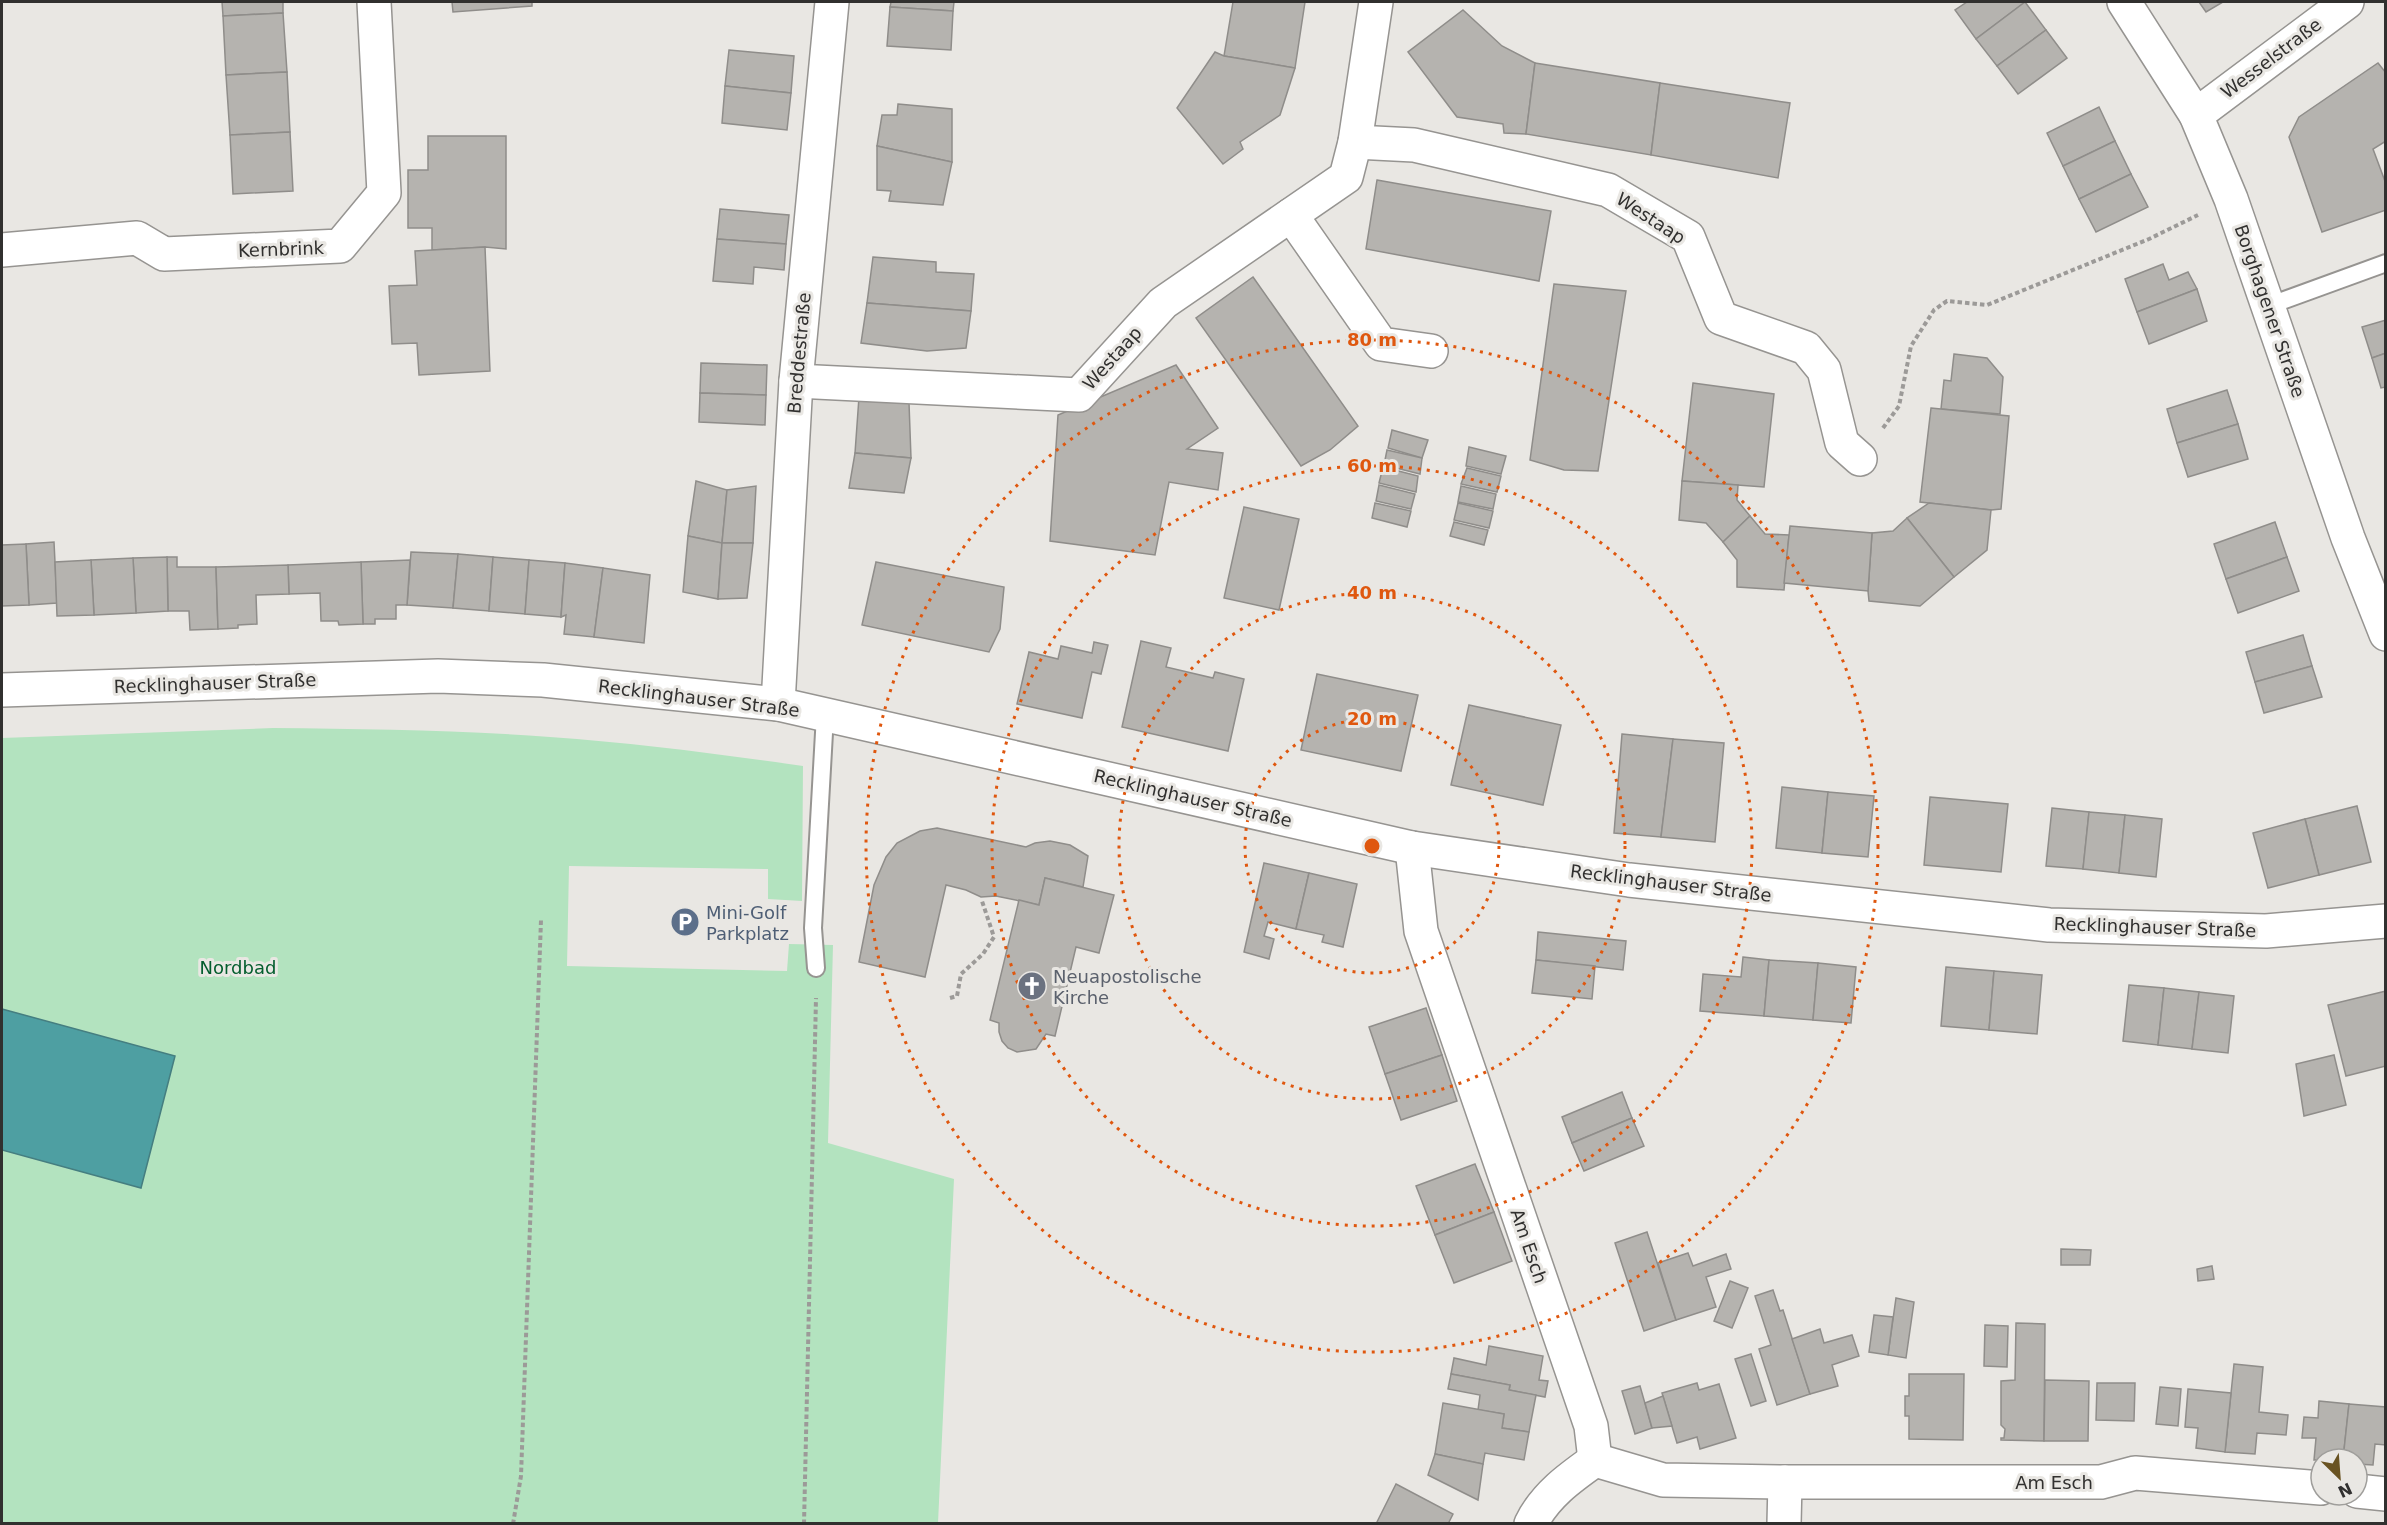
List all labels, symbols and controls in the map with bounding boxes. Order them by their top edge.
street label: Wesselstraße [2217,14,2325,102]
street label: Westaap [1613,188,1689,248]
street label: Borghagener Straße [2230,222,2310,400]
street label: Kernbrink [238,237,325,261]
street label: Breddestraße [783,291,815,415]
street label: Westaap [1078,322,1146,394]
text: 80 m [1347,329,1397,350]
text: 60 m [1347,455,1397,476]
text: 40 m [1347,582,1397,603]
street label: Recklinghauser Straße [113,669,317,697]
street label: Recklinghauser Straße [597,675,801,721]
text: 20 m [1347,708,1397,729]
street label: Recklinghauser Straße [1092,765,1294,831]
centre of rings [1362,836,1382,856]
street label: Recklinghauser Straße [1569,860,1773,906]
place label: Mini-Golf Parkplatz [706,902,789,944]
parking icon: Mini-Golf Parkplatz [669,906,701,938]
street label: Recklinghauser Straße [2053,913,2257,941]
park label: Nordbad [200,957,276,978]
place label: Neuapostolische Kirche [1053,966,1202,1008]
church icon: Neuapostolische Kirche [1016,970,1048,1002]
street label: Am Esch [1506,1206,1552,1286]
north arrow [2309,1447,2369,1507]
street label: Am Esch [2015,1472,2093,1493]
text: N [2335,1479,2355,1502]

